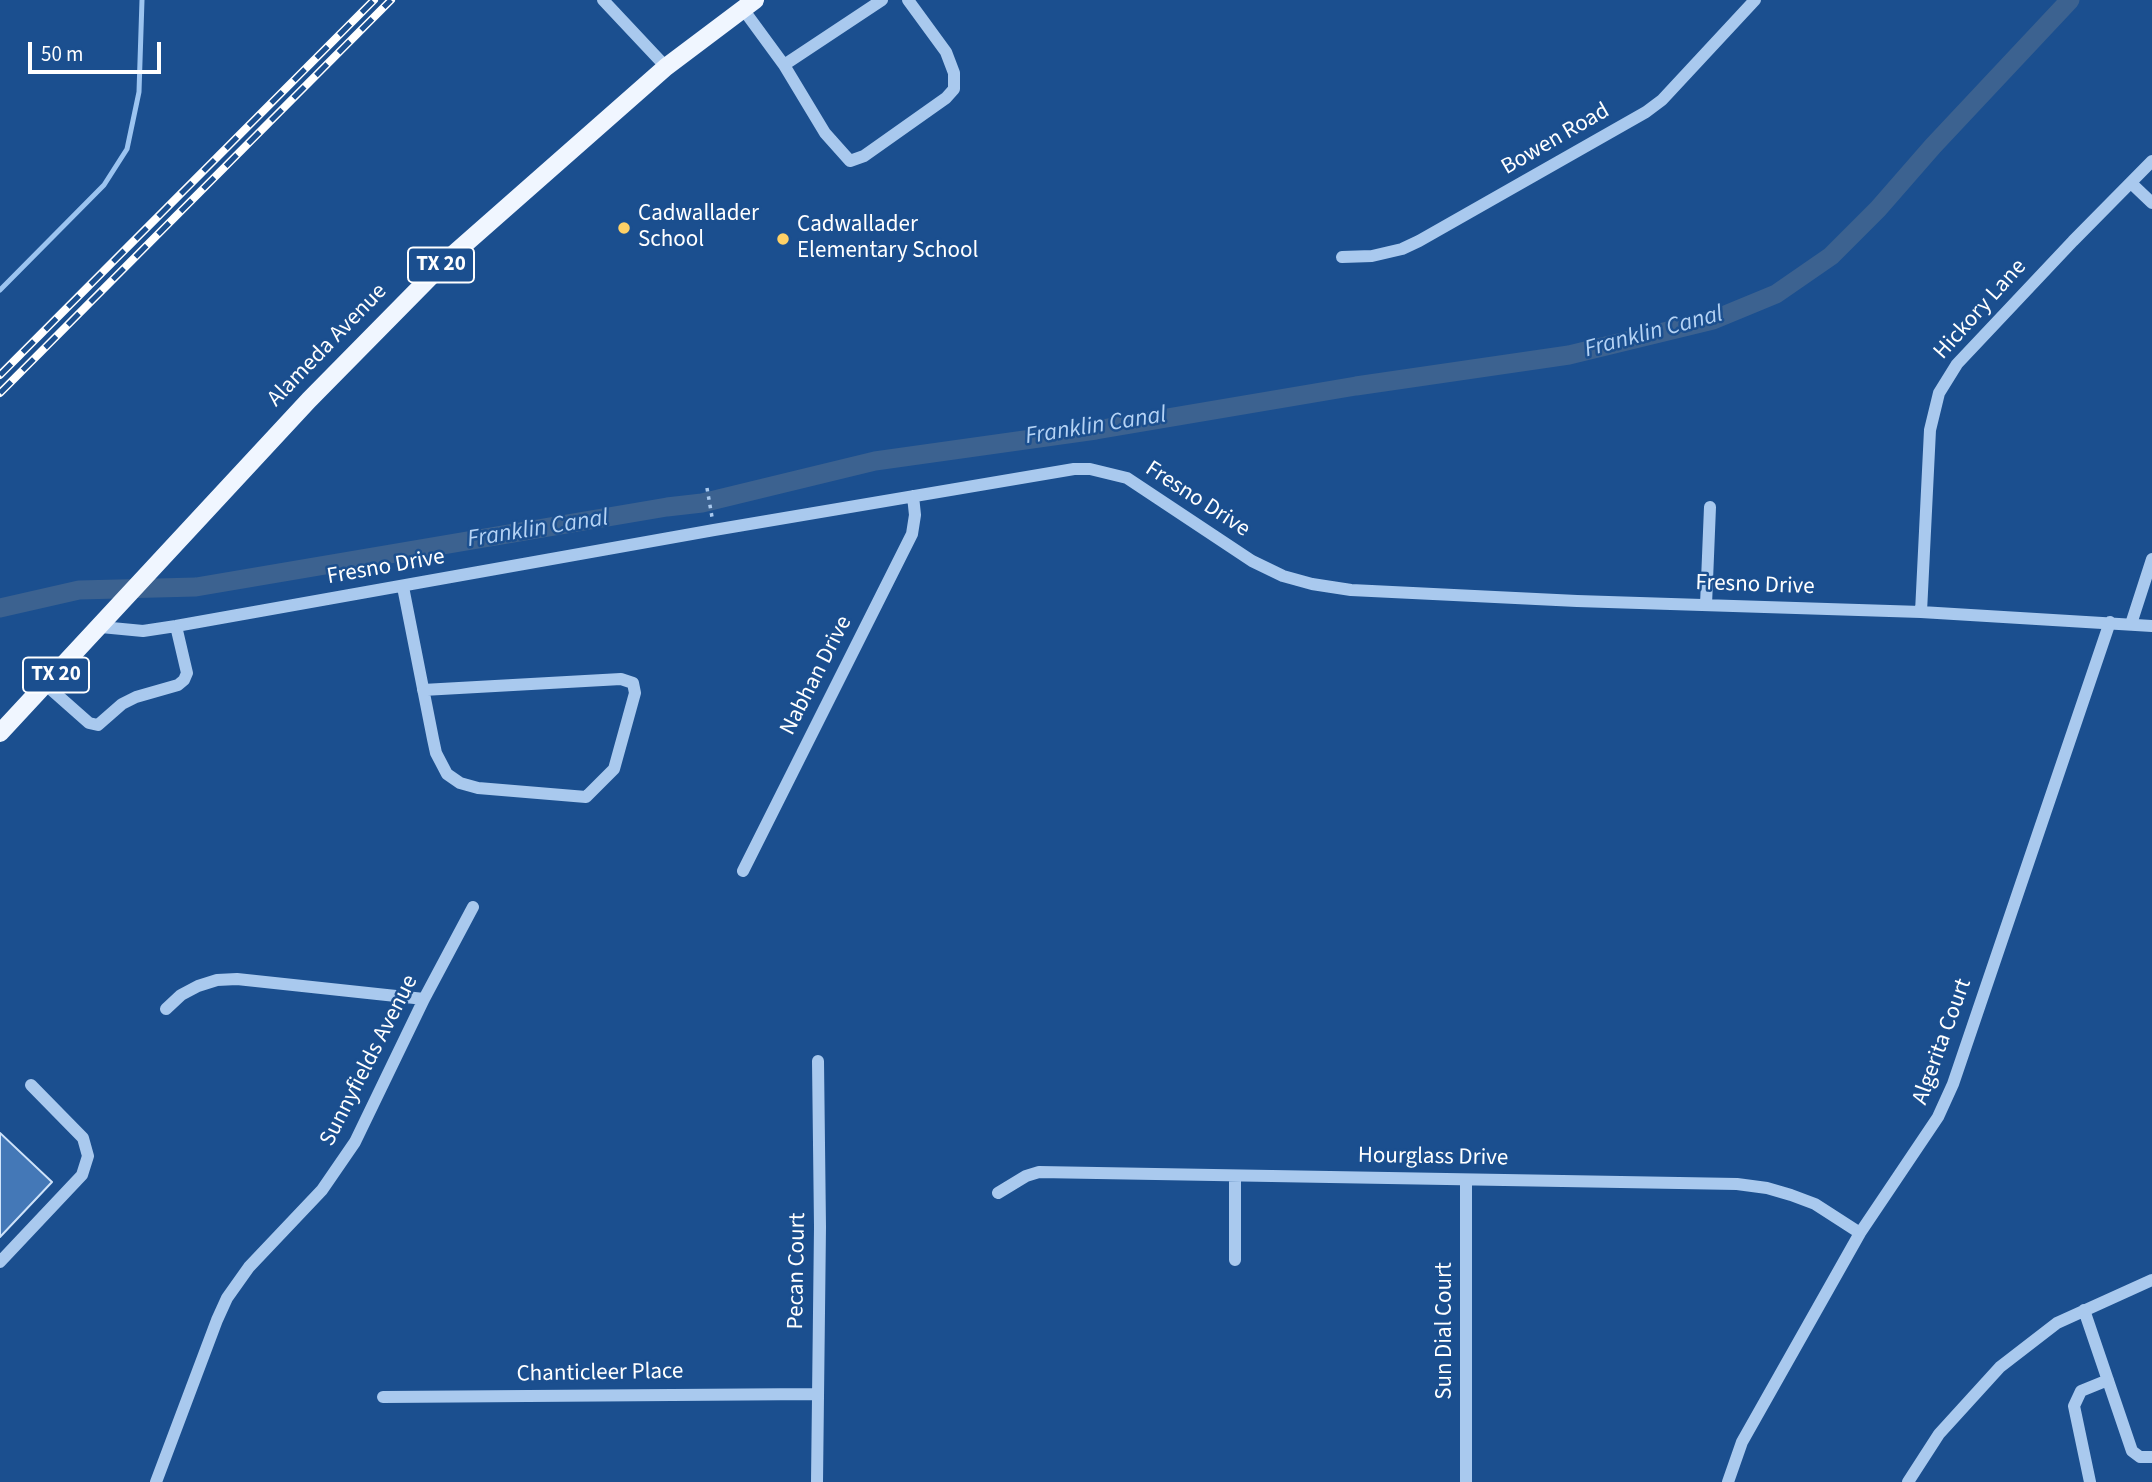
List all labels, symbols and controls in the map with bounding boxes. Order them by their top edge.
scale bar [32,28,164,72]
text: 50 m [41,39,83,69]
street label: Bowen Road [1497,98,1615,182]
place label: Cadwallader School [638,201,759,255]
place label: Cadwallader Elementary School [797,212,978,266]
marker: Cadwallader School [616,220,632,236]
marker: Cadwallader Elementary School [775,231,791,247]
road number: TX 20 [408,247,474,282]
street label: Hickory Lane [1929,254,2033,366]
street label: Alameda Avenue [262,279,394,413]
water label: Franklin Canal [1582,301,1726,365]
water label: Franklin Canal [1023,402,1169,452]
street label: Fresno Drive [1140,456,1254,544]
water label: Franklin Canal [465,505,611,555]
street label: Fresno Drive [325,544,447,592]
street label: Fresno Drive [1695,570,1815,602]
street label: Nabhan Drive [775,612,859,740]
road number: TX 20 [23,658,89,692]
street label: Sunnyfields Avenue [315,971,425,1151]
street label: Algerita Court [1907,975,1979,1109]
street label: Hourglass Drive [1358,1143,1508,1173]
street label: Pecan Court [783,1212,813,1330]
street label: Sun Dial Court [1432,1262,1460,1400]
street label: Chanticleer Place [516,1359,684,1389]

